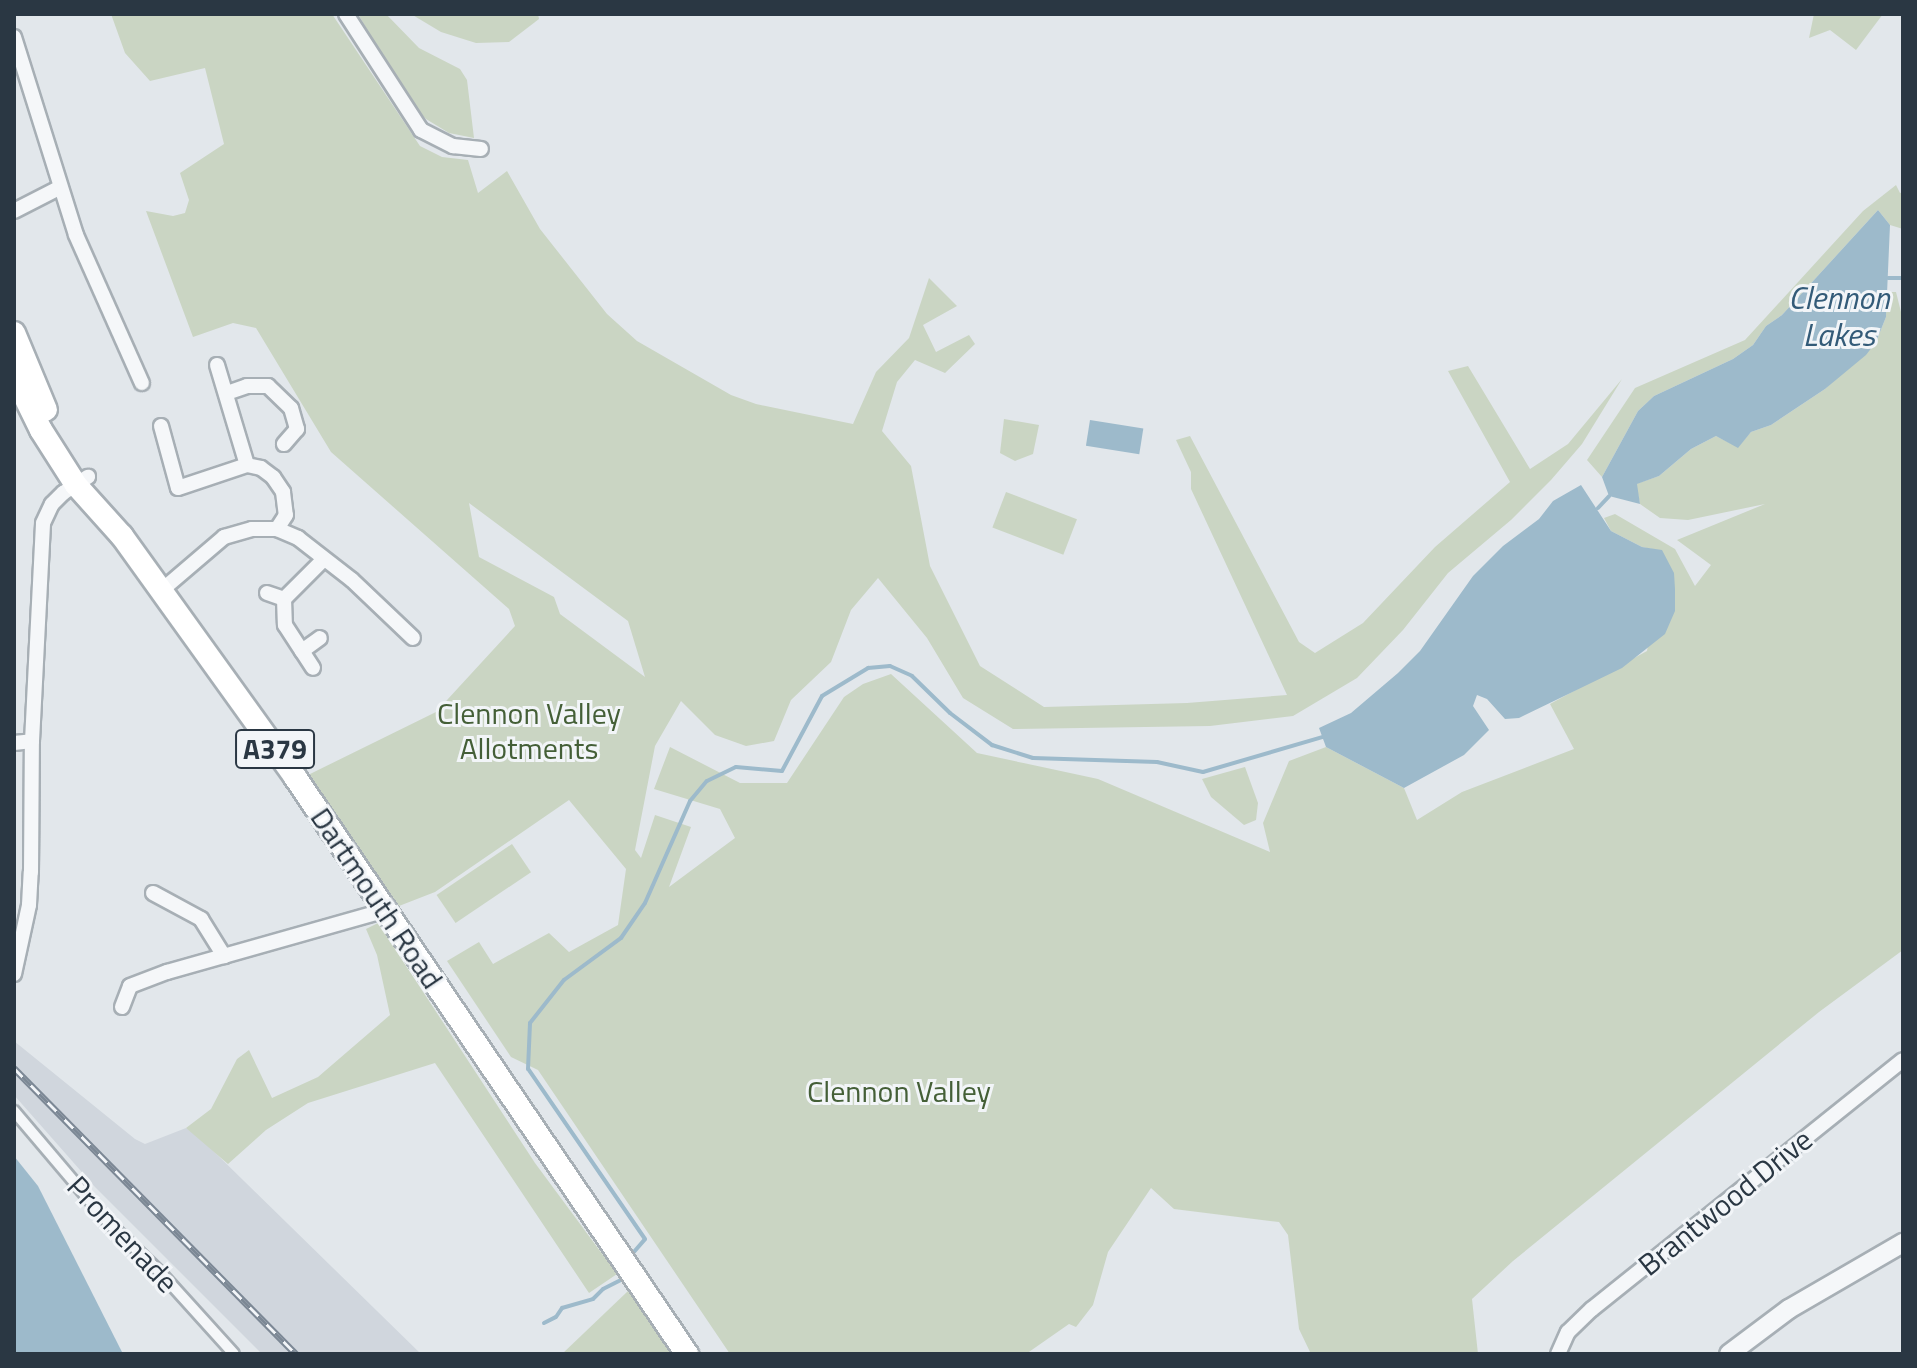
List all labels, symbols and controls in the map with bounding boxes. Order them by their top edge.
water label: Clennon Lakes [1788,279,1890,354]
park label: Clennon Valley Allotments [437,695,621,766]
road number: A379 [235,725,315,773]
street label: Dartmouth Road [303,801,451,995]
park label: Clennon Valley [807,1073,991,1109]
street label: Brantwood Drive [1631,1121,1819,1283]
street label: Promenade [60,1168,186,1300]

